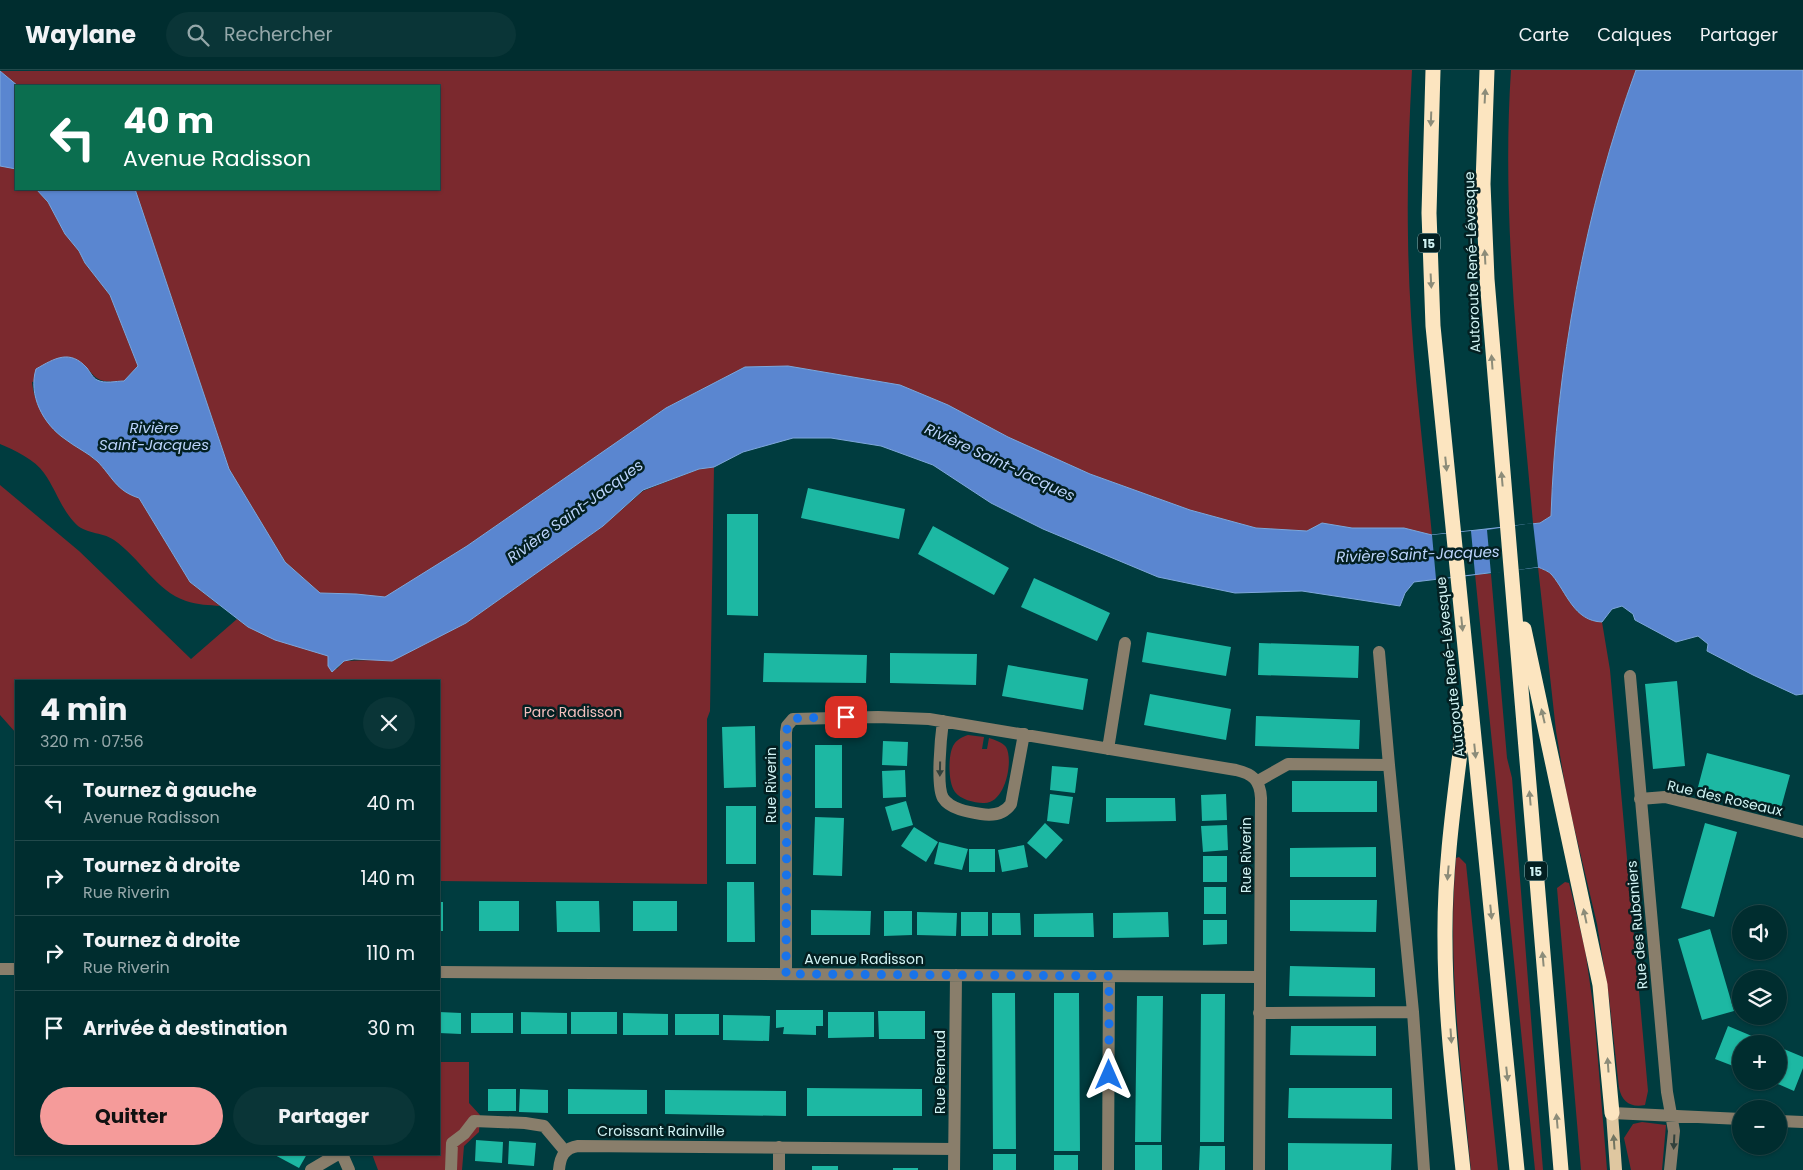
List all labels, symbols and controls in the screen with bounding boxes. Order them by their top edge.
search box [166,12,516,57]
text: Waylane [25,18,136,51]
icon: search [184,21,212,49]
text: Rechercher [224,21,333,48]
text: Carte [1519,22,1569,47]
text: Calques [1597,22,1672,47]
text: Partager [1700,22,1778,47]
one-way arrow [1482,88,1490,104]
text: 40 m [123,96,214,145]
icon: left [40,105,105,170]
one-way arrow [1426,111,1434,127]
text: Avenue Radisson [123,143,311,174]
street label: Autoroute René-Lévesque [1459,171,1485,353]
road number: 15 [1418,234,1440,252]
one-way arrow [1481,248,1489,264]
one-way arrow [1427,273,1435,289]
one-way arrow [1488,354,1496,370]
water label: Rivière Saint-Jacques [99,417,209,455]
water label: Rivière Saint-Jacques [921,418,1079,506]
water label: Rivière Saint-Jacques [503,454,647,568]
one-way arrow [1443,456,1451,472]
one-way arrow [1498,470,1506,486]
water label: Rivière Saint-Jacques [1336,541,1500,567]
street label: Autoroute René-Lévesque [1431,575,1469,758]
one-way arrow [1458,617,1466,633]
text: 4 min [40,688,128,731]
pin [825,696,867,738]
button: close [363,697,415,749]
park label: Parc Radisson [524,702,622,722]
icon: arrive [832,703,860,731]
one-way arrow [1539,709,1547,724]
text: 320 m · 07:56 [40,730,144,753]
one-way arrow [1471,743,1479,759]
street label: Rue Riverin [761,747,781,823]
one-way arrow [936,762,944,778]
street label: Rue des Roseaux [1665,775,1785,821]
text: Tournez à gauche [83,777,257,804]
icon: left [40,789,68,817]
one-way arrow [1526,789,1534,805]
text: 40 m [366,790,415,817]
text: Avenue Radisson [83,806,220,829]
street label: Rue Riverin [1236,817,1256,893]
text: Tournez à droite [83,852,240,879]
street label: Rue des Rubaniers [1621,860,1653,990]
road number: 15 [1525,861,1547,880]
icon: right [40,864,68,892]
text: 140 m [360,865,415,892]
one-way arrow [1444,866,1452,882]
text: Rue Riverin [83,881,170,904]
one-way arrow [1487,905,1495,921]
map controls [1732,905,1787,1155]
button: sound [1732,905,1787,960]
one-way arrow [1581,908,1589,923]
text: Tournez à droite [83,927,240,954]
icon: right [40,939,68,967]
text: 110 m [366,940,415,967]
street label: Avenue Radisson [804,949,924,969]
one-way arrow [1539,951,1547,967]
text: Rue Riverin [83,956,170,979]
button: layers [1732,970,1787,1025]
icon: arrive [40,1014,68,1042]
text: Arrivée à destination [83,1015,288,1042]
text: 30 m [367,1015,415,1042]
one-way arrow [1447,1028,1455,1044]
street label: Rue Renaud [930,1030,950,1114]
button: + [1732,1035,1787,1090]
position arrow [1082,1048,1134,1100]
one-way arrow [1604,1056,1612,1072]
one-way arrow [1503,1066,1511,1082]
button: Quitter [40,1087,223,1145]
button: Partager [233,1087,415,1145]
button: − [1732,1100,1787,1155]
one-way arrow [1552,1113,1560,1129]
street label: Croissant Rainville [597,1121,725,1141]
one-way arrow [1610,1133,1618,1149]
one-way arrow [1669,1134,1677,1150]

